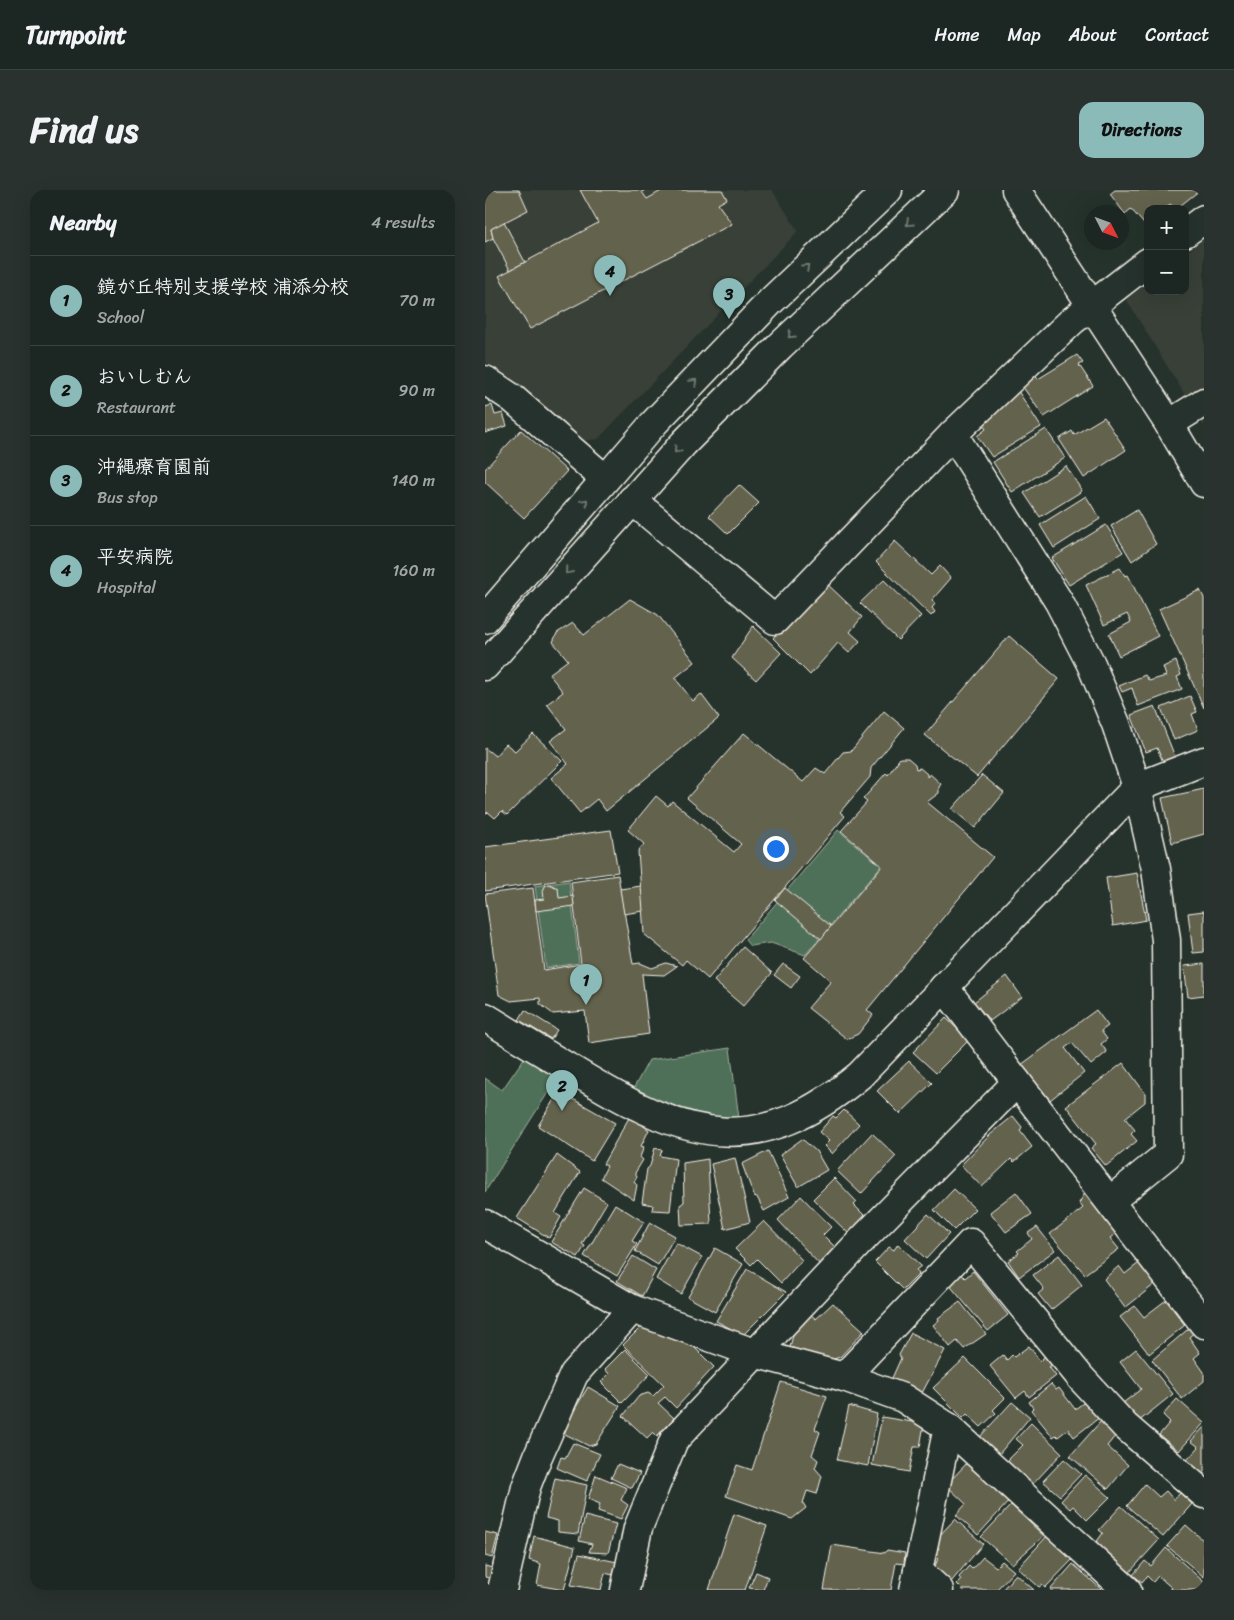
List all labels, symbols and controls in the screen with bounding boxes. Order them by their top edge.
text: Turnpoint [25,14,127,56]
text: Home [935,19,980,51]
text: Map [1008,19,1041,51]
text: About [1069,19,1117,51]
text: Contact [1145,19,1209,51]
text: Find us [30,99,138,161]
button: Directions [1079,102,1204,158]
text: Nearby [50,204,116,242]
north arrow [1084,205,1129,250]
map controls [1144,205,1189,295]
button: + [1144,205,1189,250]
text: 4 results [371,208,435,237]
one-way arrow [906,217,915,226]
button: − [1144,250,1189,295]
pin: 4 [594,255,626,296]
one-way arrow [800,264,809,273]
text: 鏡が丘特別支援学校 浦添分校 [97,270,349,303]
pin: 3 [713,278,745,319]
text: 1 [63,286,69,315]
text: 70 m [399,286,435,315]
text: School [97,303,144,332]
one-way arrow [788,329,797,338]
text: おいしむん [97,360,192,393]
text: 2 [61,376,71,405]
text: 90 m [399,376,435,405]
one-way arrow [688,378,697,387]
text: Restaurant [97,393,176,422]
one-way arrow [674,445,683,454]
text: 沖縄療育園前 [97,450,211,483]
text: 3 [62,466,70,495]
text: 140 m [392,466,435,495]
text: Bus stop [97,483,158,512]
one-way arrow [580,499,589,508]
text: 平安病院 [97,540,173,573]
text: 4 [61,556,71,585]
text: 160 m [392,556,435,585]
one-way arrow [565,566,574,575]
text: Hospital [97,573,156,602]
your location [763,836,789,862]
pin: 1 [570,964,602,1005]
pin: 2 [546,1070,578,1111]

